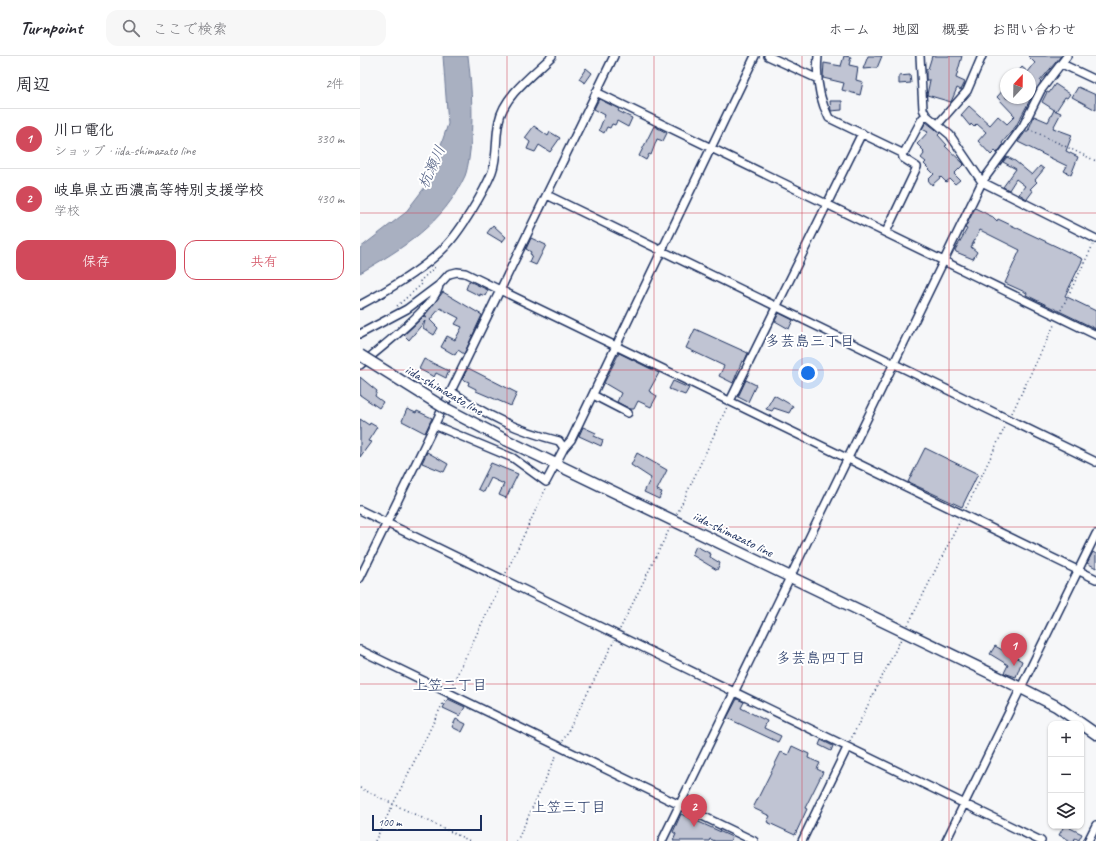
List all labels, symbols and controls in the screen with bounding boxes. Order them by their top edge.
search box [106,10,386,46]
text: Turnpoint [20,16,82,40]
icon: search [120,17,142,39]
text: ここで検索 [152,20,227,39]
text: ホーム [829,21,870,38]
text: 地図 [892,21,920,38]
text: 概要 [942,21,970,38]
text: お問い合わせ [992,21,1076,38]
north arrow [1000,68,1036,104]
text: 周辺 [16,74,50,95]
text: 2件 [325,76,344,92]
text: 川口電化 [54,121,114,140]
text: 1 [26,131,32,147]
text: 330 m [316,131,344,147]
text: ショップ · iida-shimazato line [54,143,195,159]
water label: 杭瀬川 [414,143,450,191]
text: 岐阜県立西濃高等特別支援学校 [54,181,264,200]
text: 2 [26,191,32,207]
text: 430 m [316,191,344,207]
text: 学校 [54,203,80,219]
button: 保存 [16,240,176,280]
button: 共有 [184,240,344,280]
district label: 多芸島三丁目 [765,332,855,351]
street label: iida-shimazato line [402,361,487,420]
your location [798,363,818,383]
street label: iida-shimazato line [690,507,777,561]
pin: 1 [1001,633,1027,666]
district label: 多芸島四丁目 [776,649,866,668]
district label: 上笠二丁目 [412,676,488,695]
map controls [1048,721,1084,829]
button: + [1048,721,1084,757]
button: − [1048,757,1084,793]
button: layers [1048,793,1084,829]
pin: 2 [681,794,707,827]
district label: 上笠三丁目 [531,798,607,817]
scale bar [372,813,482,832]
text: 100 m [378,815,402,829]

